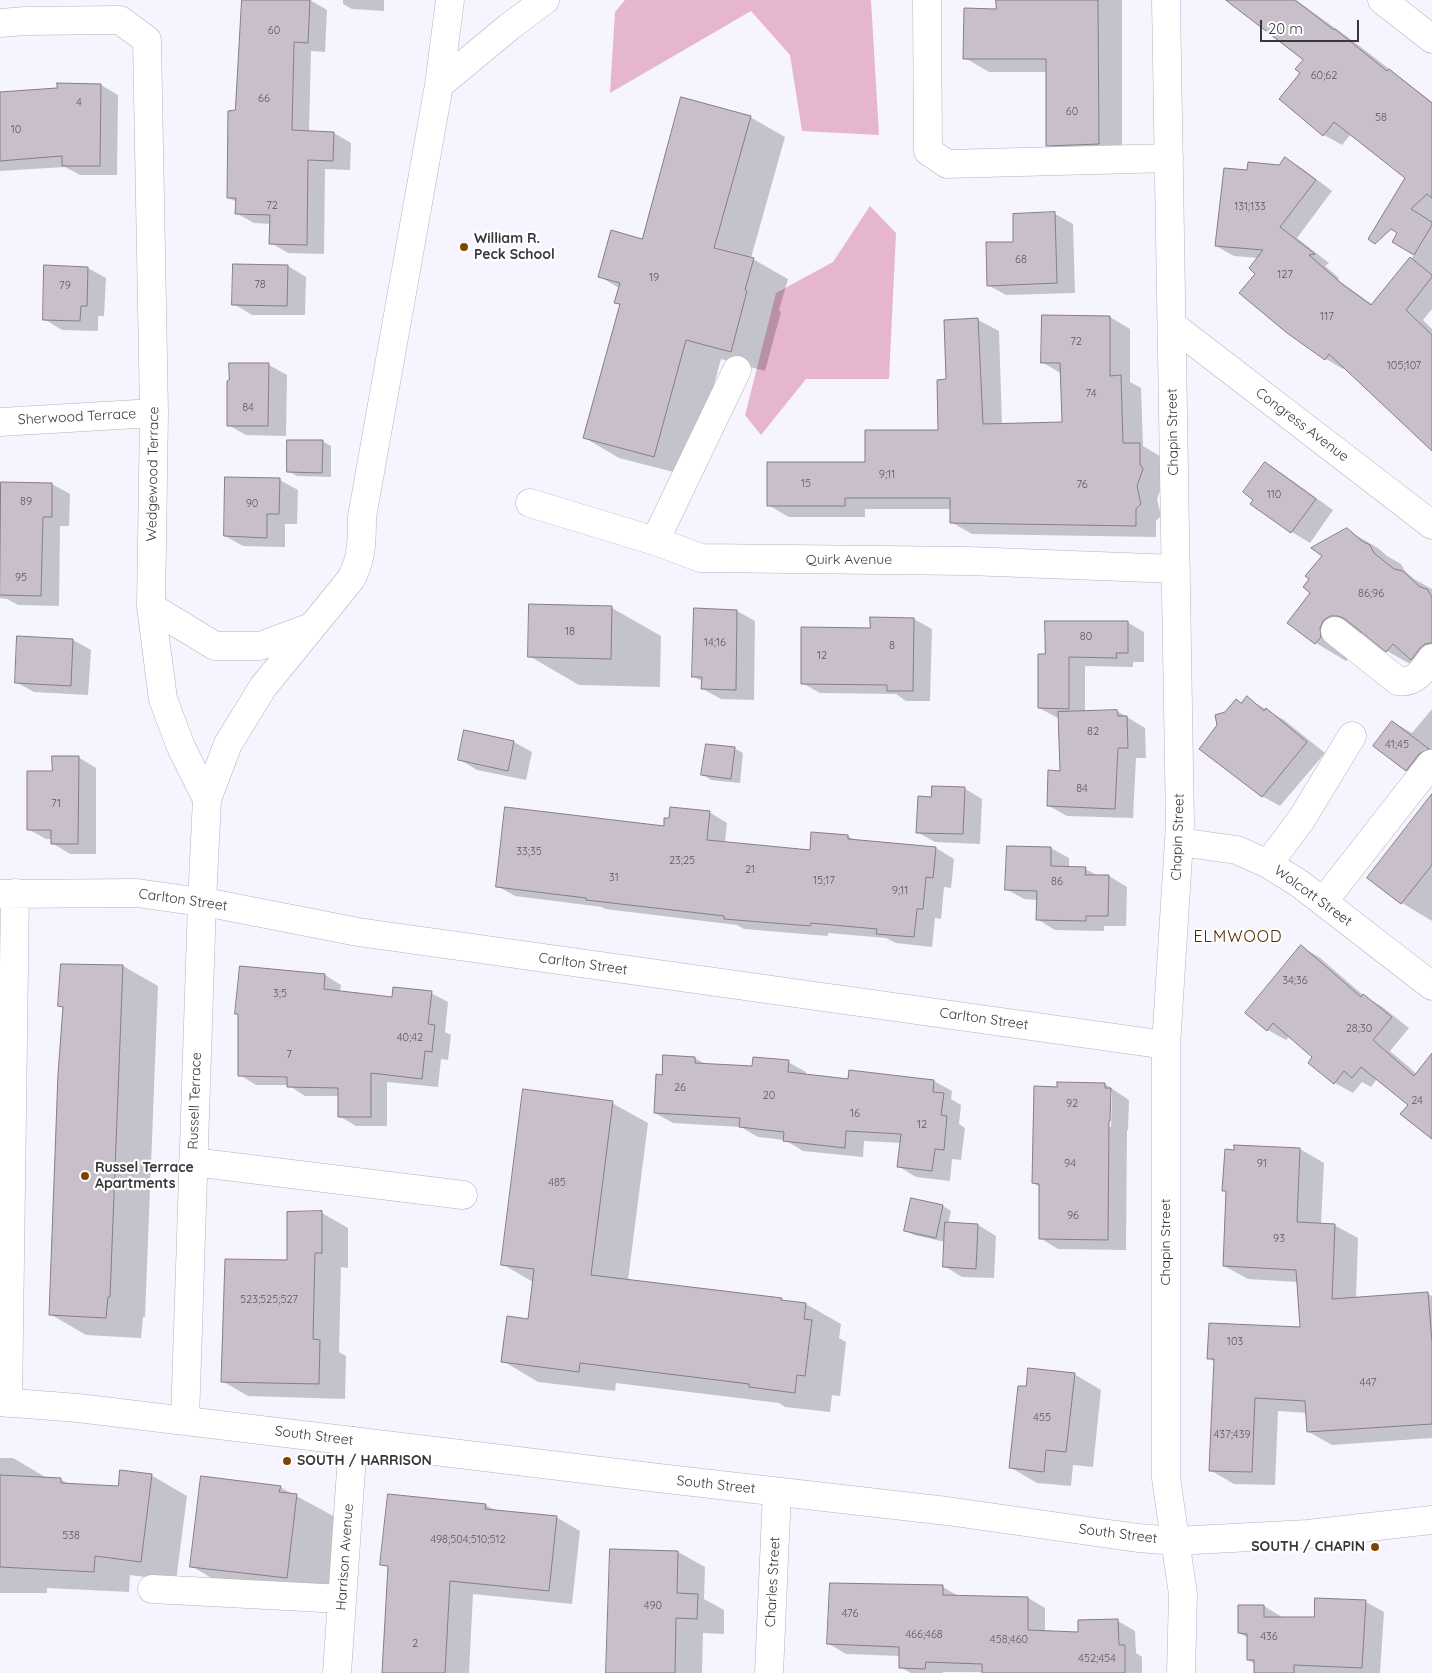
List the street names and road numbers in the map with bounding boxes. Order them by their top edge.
street label: Congress Avenue [1252,385,1352,465]
street label: Chapin Street [1164,388,1182,476]
street label: Sherwood Terrace [17,406,137,428]
street label: Wedgewood Terrace [143,406,163,542]
street label: Quirk Avenue [806,552,892,568]
street label: Chapin Street [1168,793,1188,881]
street label: Wolcott Street [1271,862,1355,930]
street label: Carlton Street [138,885,228,915]
street label: Carlton Street [538,949,628,979]
street label: Carlton Street [939,1004,1029,1034]
street label: Russell Terrace [185,1052,205,1150]
street label: Chapin Street [1158,1198,1174,1286]
street label: South Street [274,1423,354,1449]
street label: South Street [676,1473,756,1497]
street label: Harrison Avenue [333,1503,357,1611]
street label: South Street [1078,1521,1158,1547]
street label: Charles Street [762,1536,784,1628]

